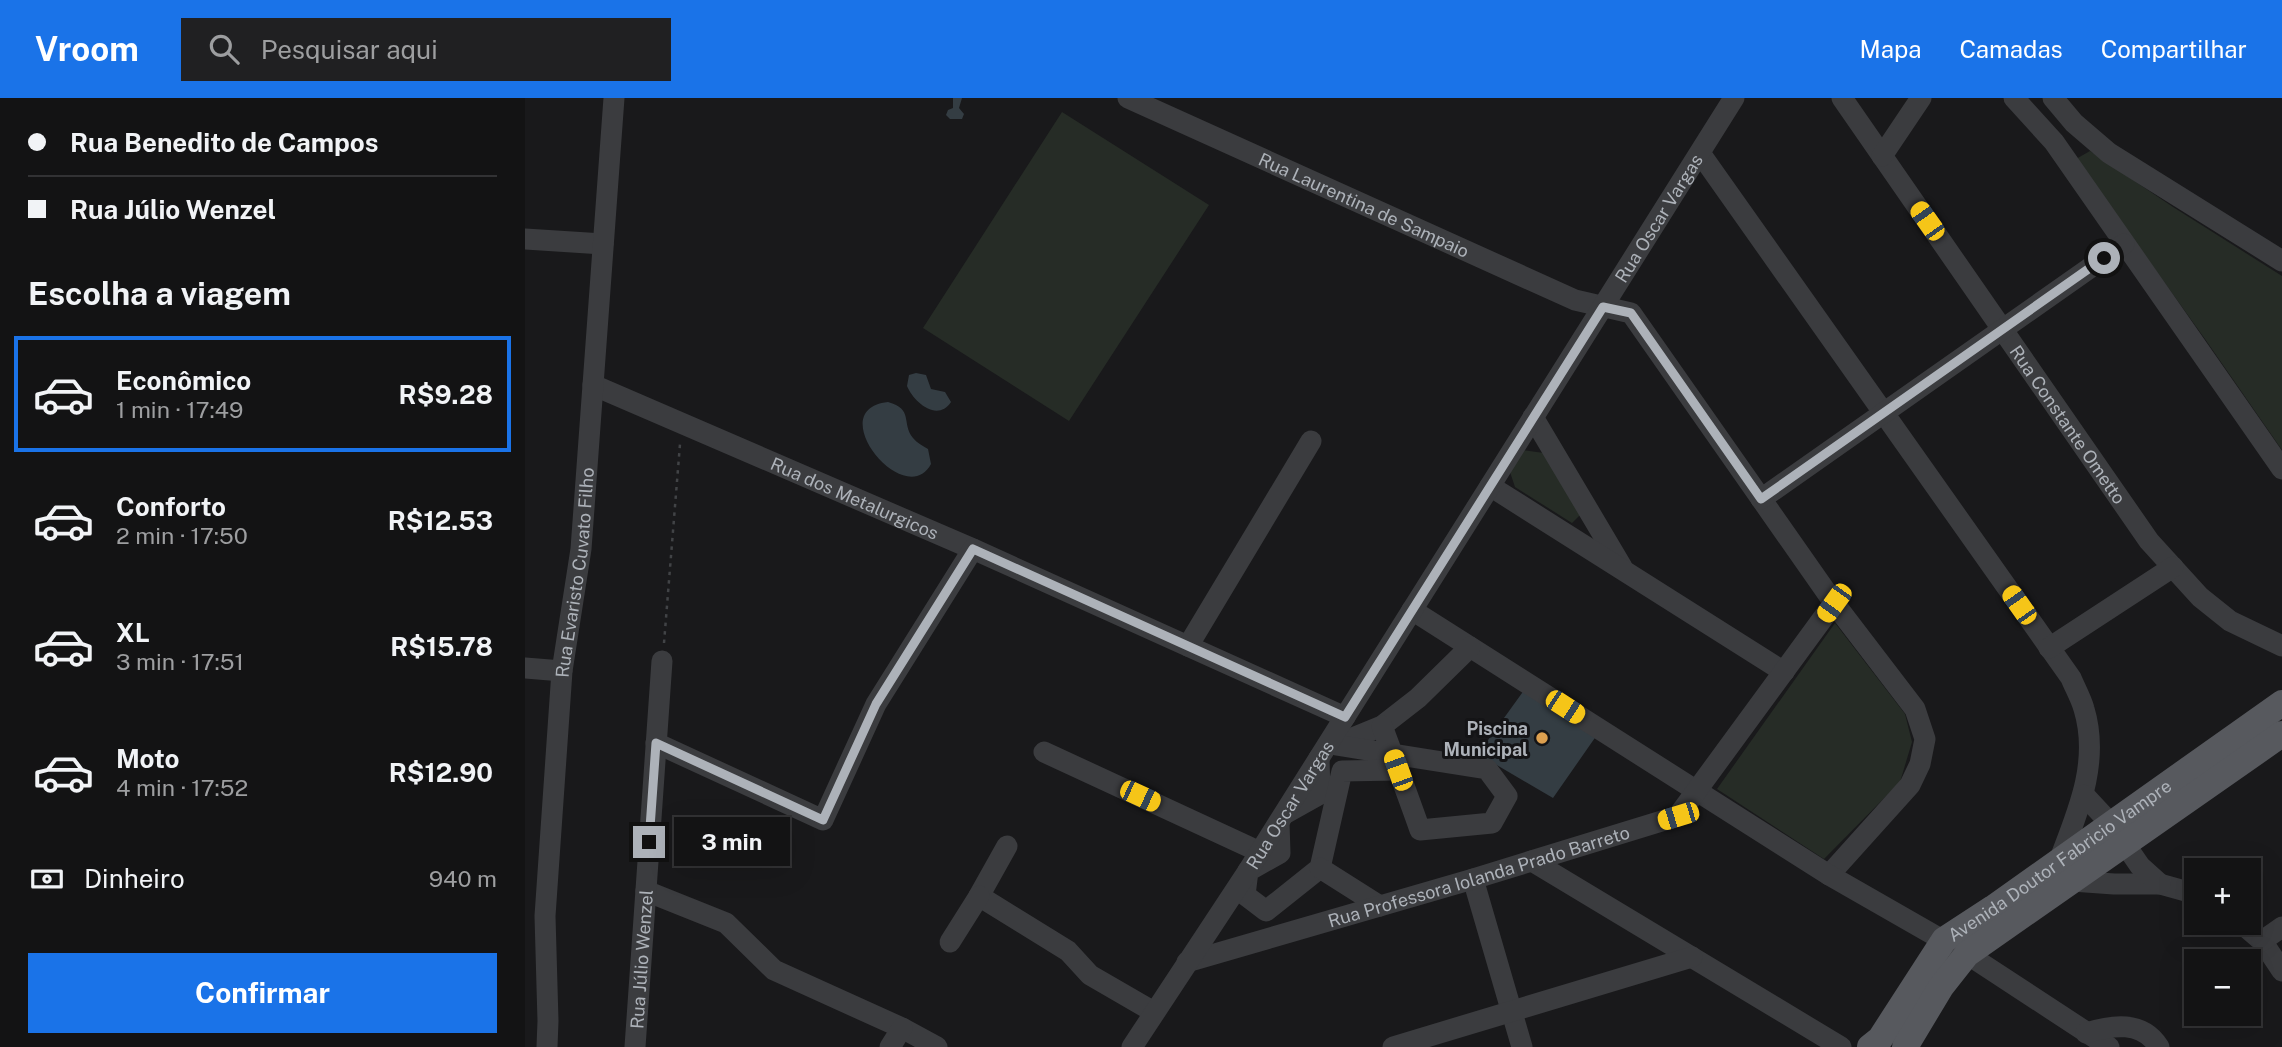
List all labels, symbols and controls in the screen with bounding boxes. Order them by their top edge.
search box [181,18,671,81]
text: Vroom [35,30,139,68]
icon: search [205,30,243,68]
text: Pesquisar aqui [261,34,438,65]
text: Mapa [1860,35,1921,63]
text: Camadas [1959,35,2063,63]
text: Compartilhar [2101,35,2247,63]
text: Rua Benedito de Campos [70,127,379,158]
street label: Rua Laurentina de Sampaio [1256,148,1473,261]
street label: Rua Oscar Vargas [1610,150,1707,286]
text: Rua Júlio Wenzel [70,194,276,225]
car [1907,198,1948,244]
route start [2088,242,2120,274]
text: Escolha a viagem [28,275,291,312]
street label: Rua Constante Ometto [2006,341,2130,508]
icon: car [32,363,95,426]
text: Econômico [116,365,251,396]
text: R$9.28 [399,379,493,410]
text: 1 min · 17:49 [116,396,243,423]
street label: Rua dos Metalurgicos [768,453,942,543]
street label: Rua Evaristo Cuvato Filho [551,467,597,678]
icon: car [32,489,95,552]
text: Conforto [116,491,226,522]
text: R$12.53 [388,505,493,536]
text: 2 min · 17:50 [116,522,248,549]
car [1814,580,1855,626]
car [1999,582,2040,628]
icon: car [32,615,95,678]
text: XL [116,617,150,648]
text: R$15.78 [390,631,493,662]
text: 3 min · 17:51 [116,648,244,675]
car [1542,687,1589,727]
place label: Piscina Municipal [1444,718,1528,760]
marker: Piscina Municipal [1534,730,1550,746]
street label: Rua Oscar Vargas [1241,737,1338,873]
icon: car [32,741,95,804]
text: Moto [116,743,179,774]
car [1381,747,1416,793]
text: R$12.90 [389,757,493,788]
text: 4 min · 17:52 [116,774,248,801]
street label: Avenida Doutor Fabricio Vampre [1944,775,2175,945]
car [1117,778,1164,814]
car [1655,800,1702,832]
callout: 3 min [673,818,789,866]
street label: Rua Professora Iolanda Prado Barreto [1325,821,1632,931]
route end [633,826,665,858]
text: 3 min [702,828,762,855]
map controls [2184,858,2261,1026]
button: + [2184,858,2261,935]
icon: cash [28,860,66,898]
text: Dinheiro [84,863,185,894]
text: 940 m [429,865,497,892]
street label: Rua Júlio Wenzel [626,889,656,1030]
button: − [2184,949,2261,1026]
button: Confirmar [28,953,497,1033]

